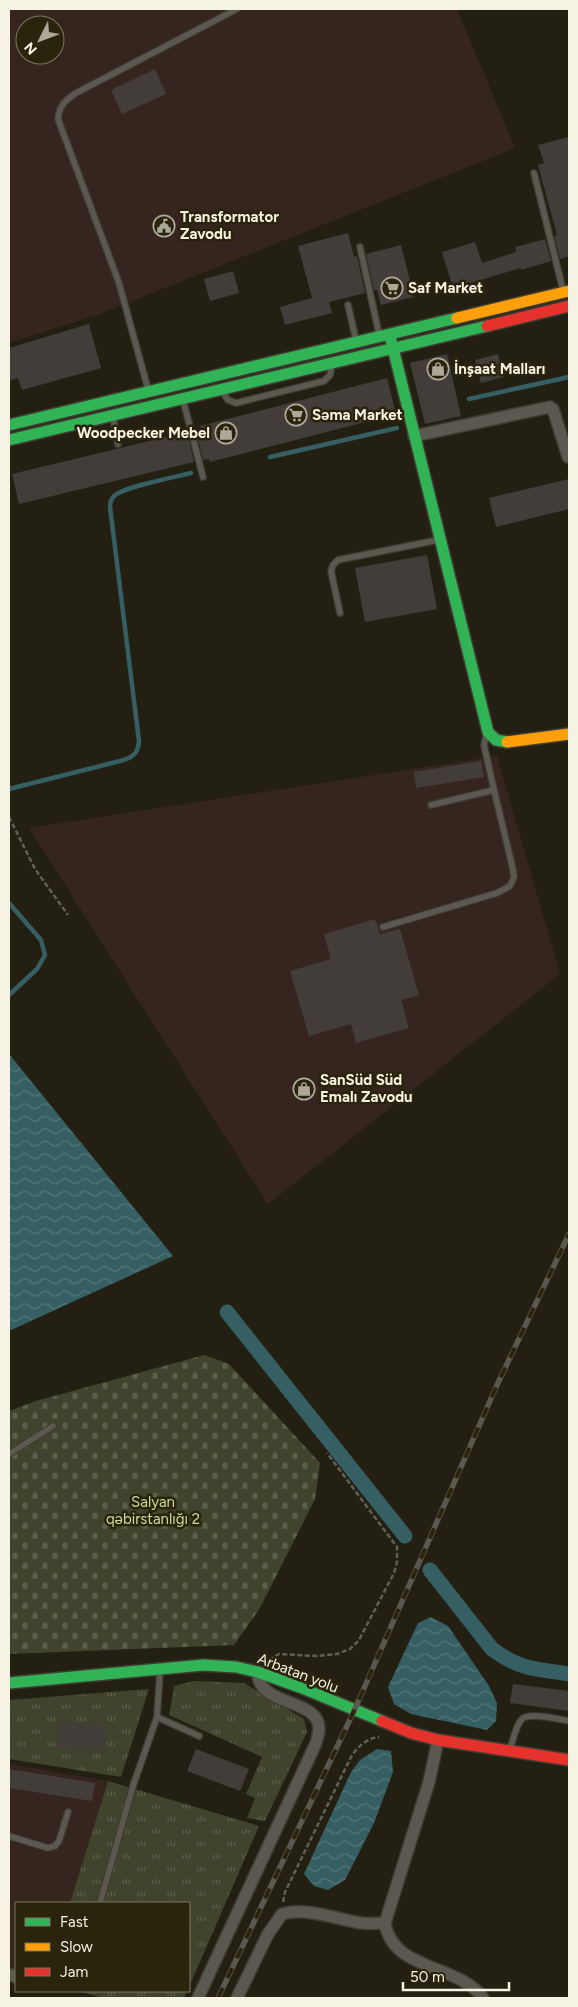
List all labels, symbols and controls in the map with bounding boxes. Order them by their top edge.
north arrow [15,15,65,65]
text: N [21,39,41,58]
place label: Transformator Zavodu [180,208,279,243]
public building icon: Transformator Zavodu [152,214,176,238]
supermarket icon: Saf Market [380,276,404,300]
place label: Saf Market [408,279,483,297]
shop icon: İnşaat Malları [426,357,450,381]
place label: İnşaat Malları [454,359,546,378]
supermarket icon: Səma Market [284,403,308,427]
place label: Səma Market [312,406,403,424]
shop icon: Woodpecker Mebel [214,421,238,445]
place label: Woodpecker Mebel [77,424,210,442]
place label: SanSüd Süd Emalı Zavodu [320,1071,413,1106]
shop icon: SanSüd Süd Emalı Zavodu [292,1077,316,1101]
park label: Salyan qəbirstanlığı 2 [106,1493,200,1528]
street label: Arbatan yolu [255,1649,341,1697]
legend [15,1902,190,1992]
text: Fast [60,1913,89,1931]
text: Slow [60,1938,93,1956]
scale bar [403,1960,509,1992]
text: Jam [60,1963,88,1981]
text: 50 m [410,1968,445,1986]

